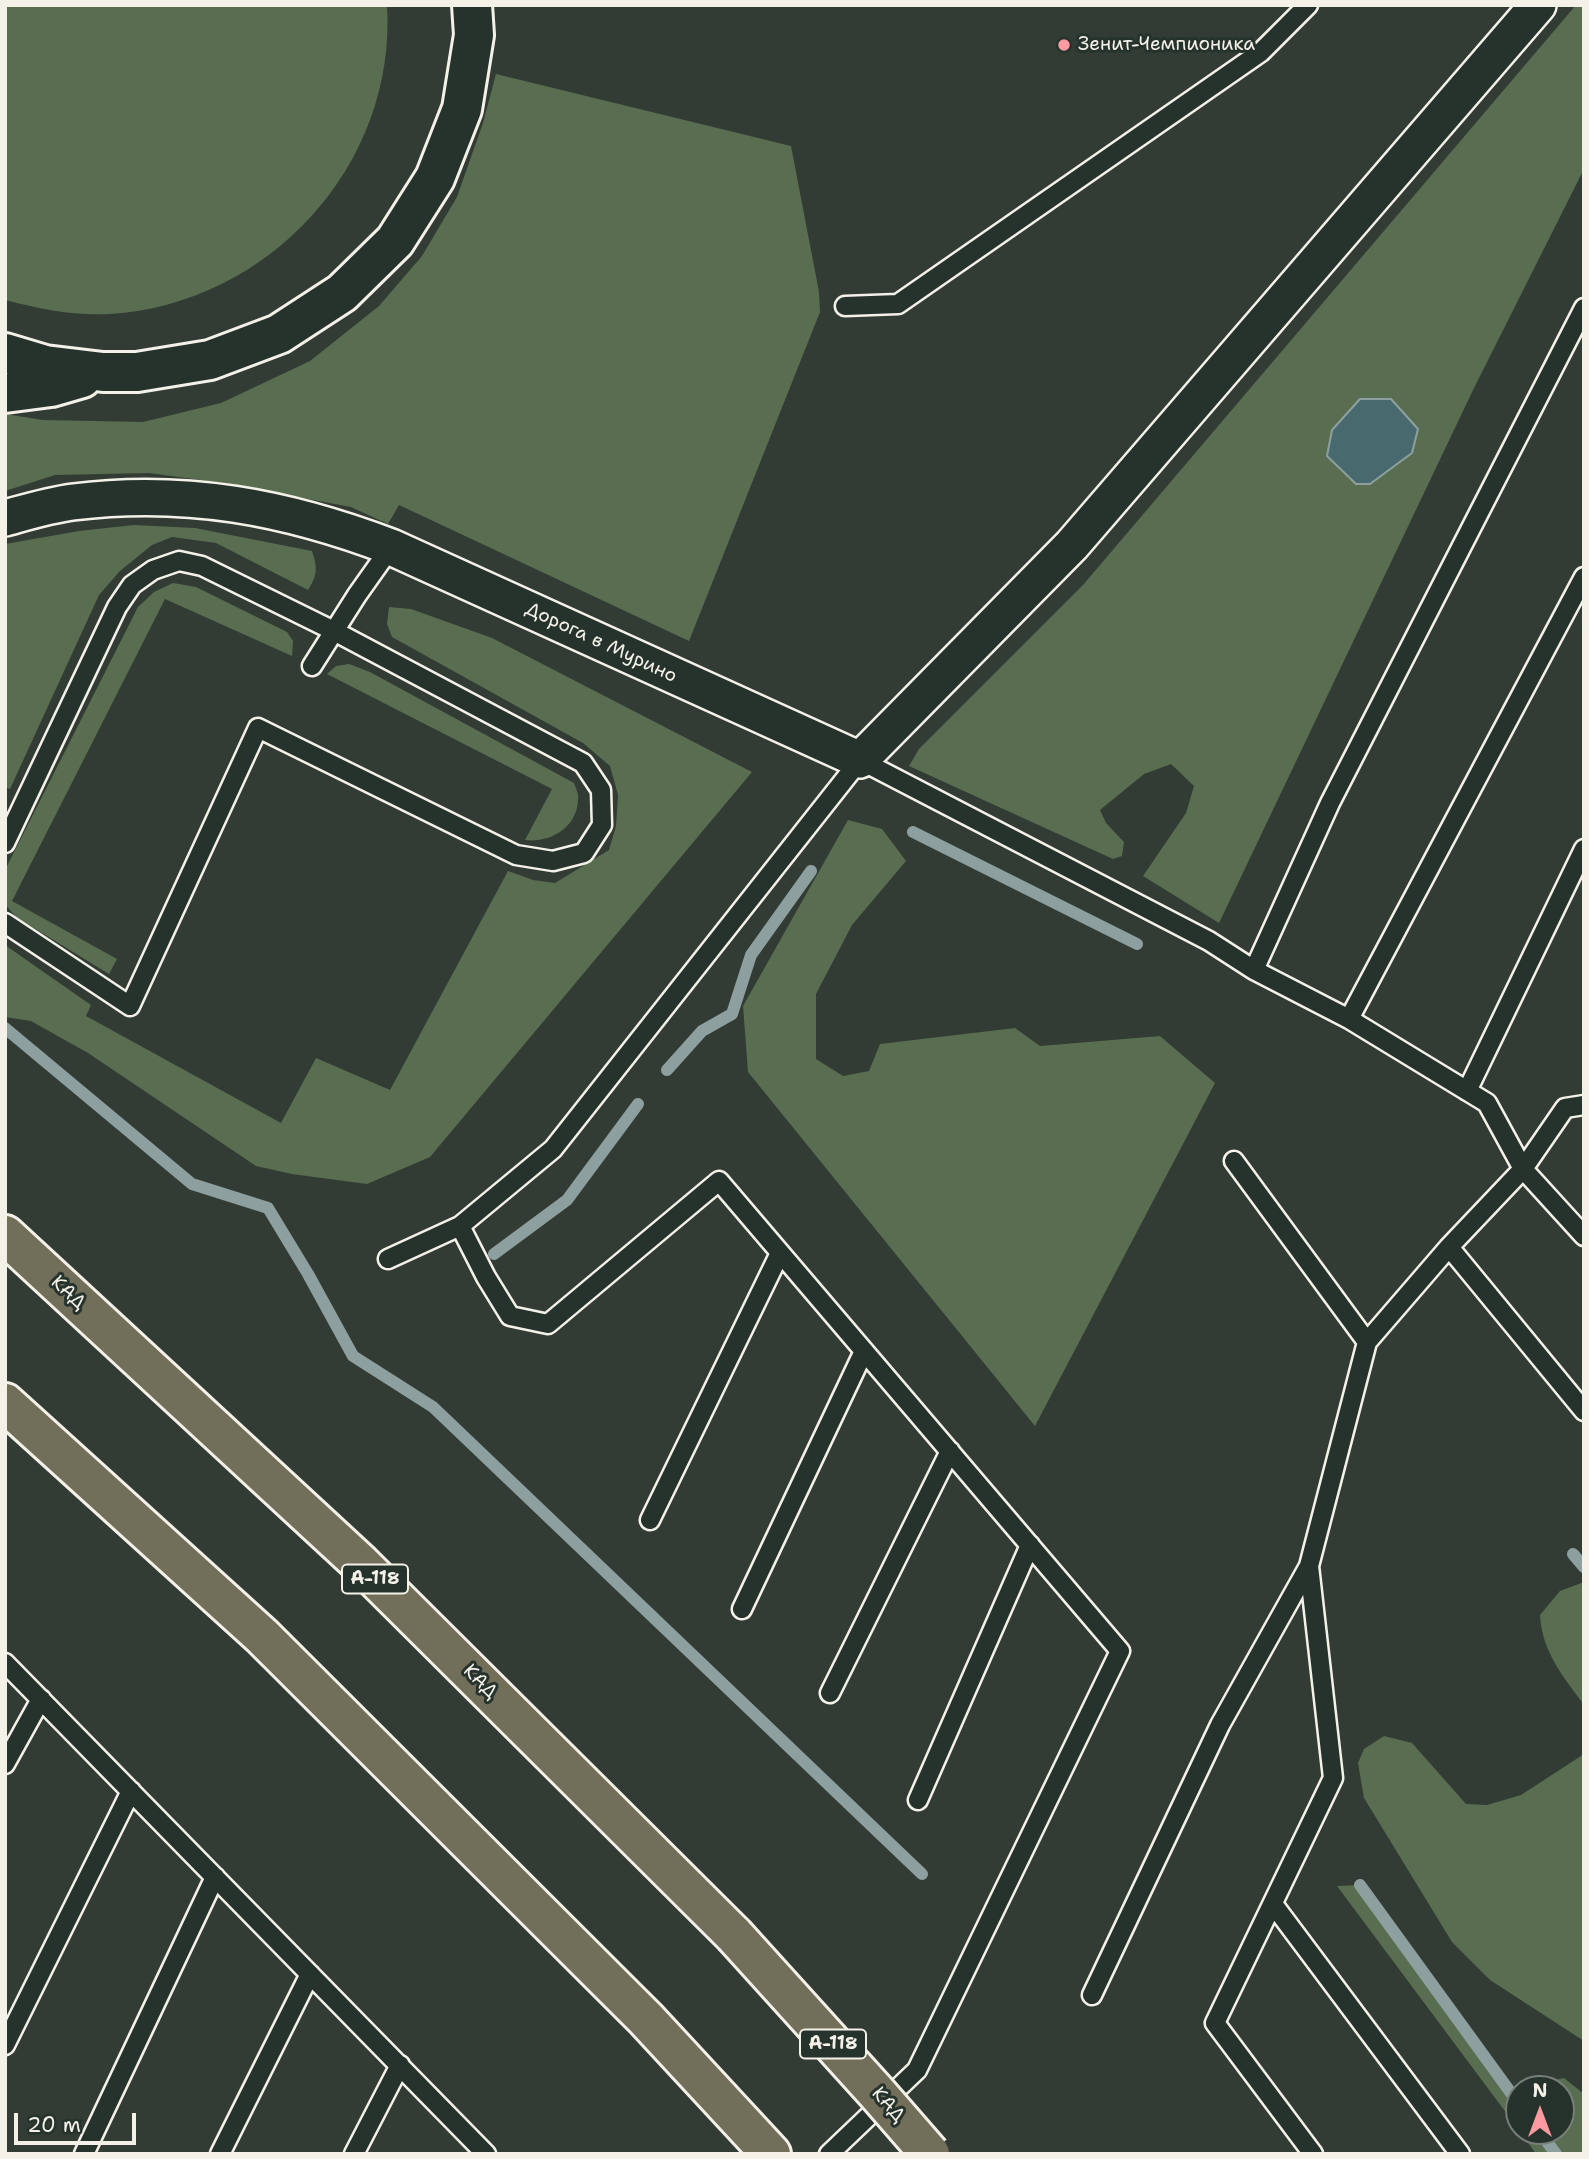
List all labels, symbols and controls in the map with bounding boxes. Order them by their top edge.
place label: Зенит-Чемпионика [1078,34,1255,56]
marker: Зенит-Чемпионика [1056,37,1072,53]
street label: Дорога в Мурино [522,598,680,688]
street label: КАД [46,1271,90,1315]
road number: А-118 [342,1564,408,1594]
street label: КАД [458,1660,502,1704]
road number: А-118 [800,2030,866,2058]
north arrow [1505,2075,1575,2145]
text: N [1532,2078,1548,2103]
street label: КАД [866,2083,910,2127]
scale bar [18,2100,140,2144]
text: 20 m [27,2111,81,2139]

